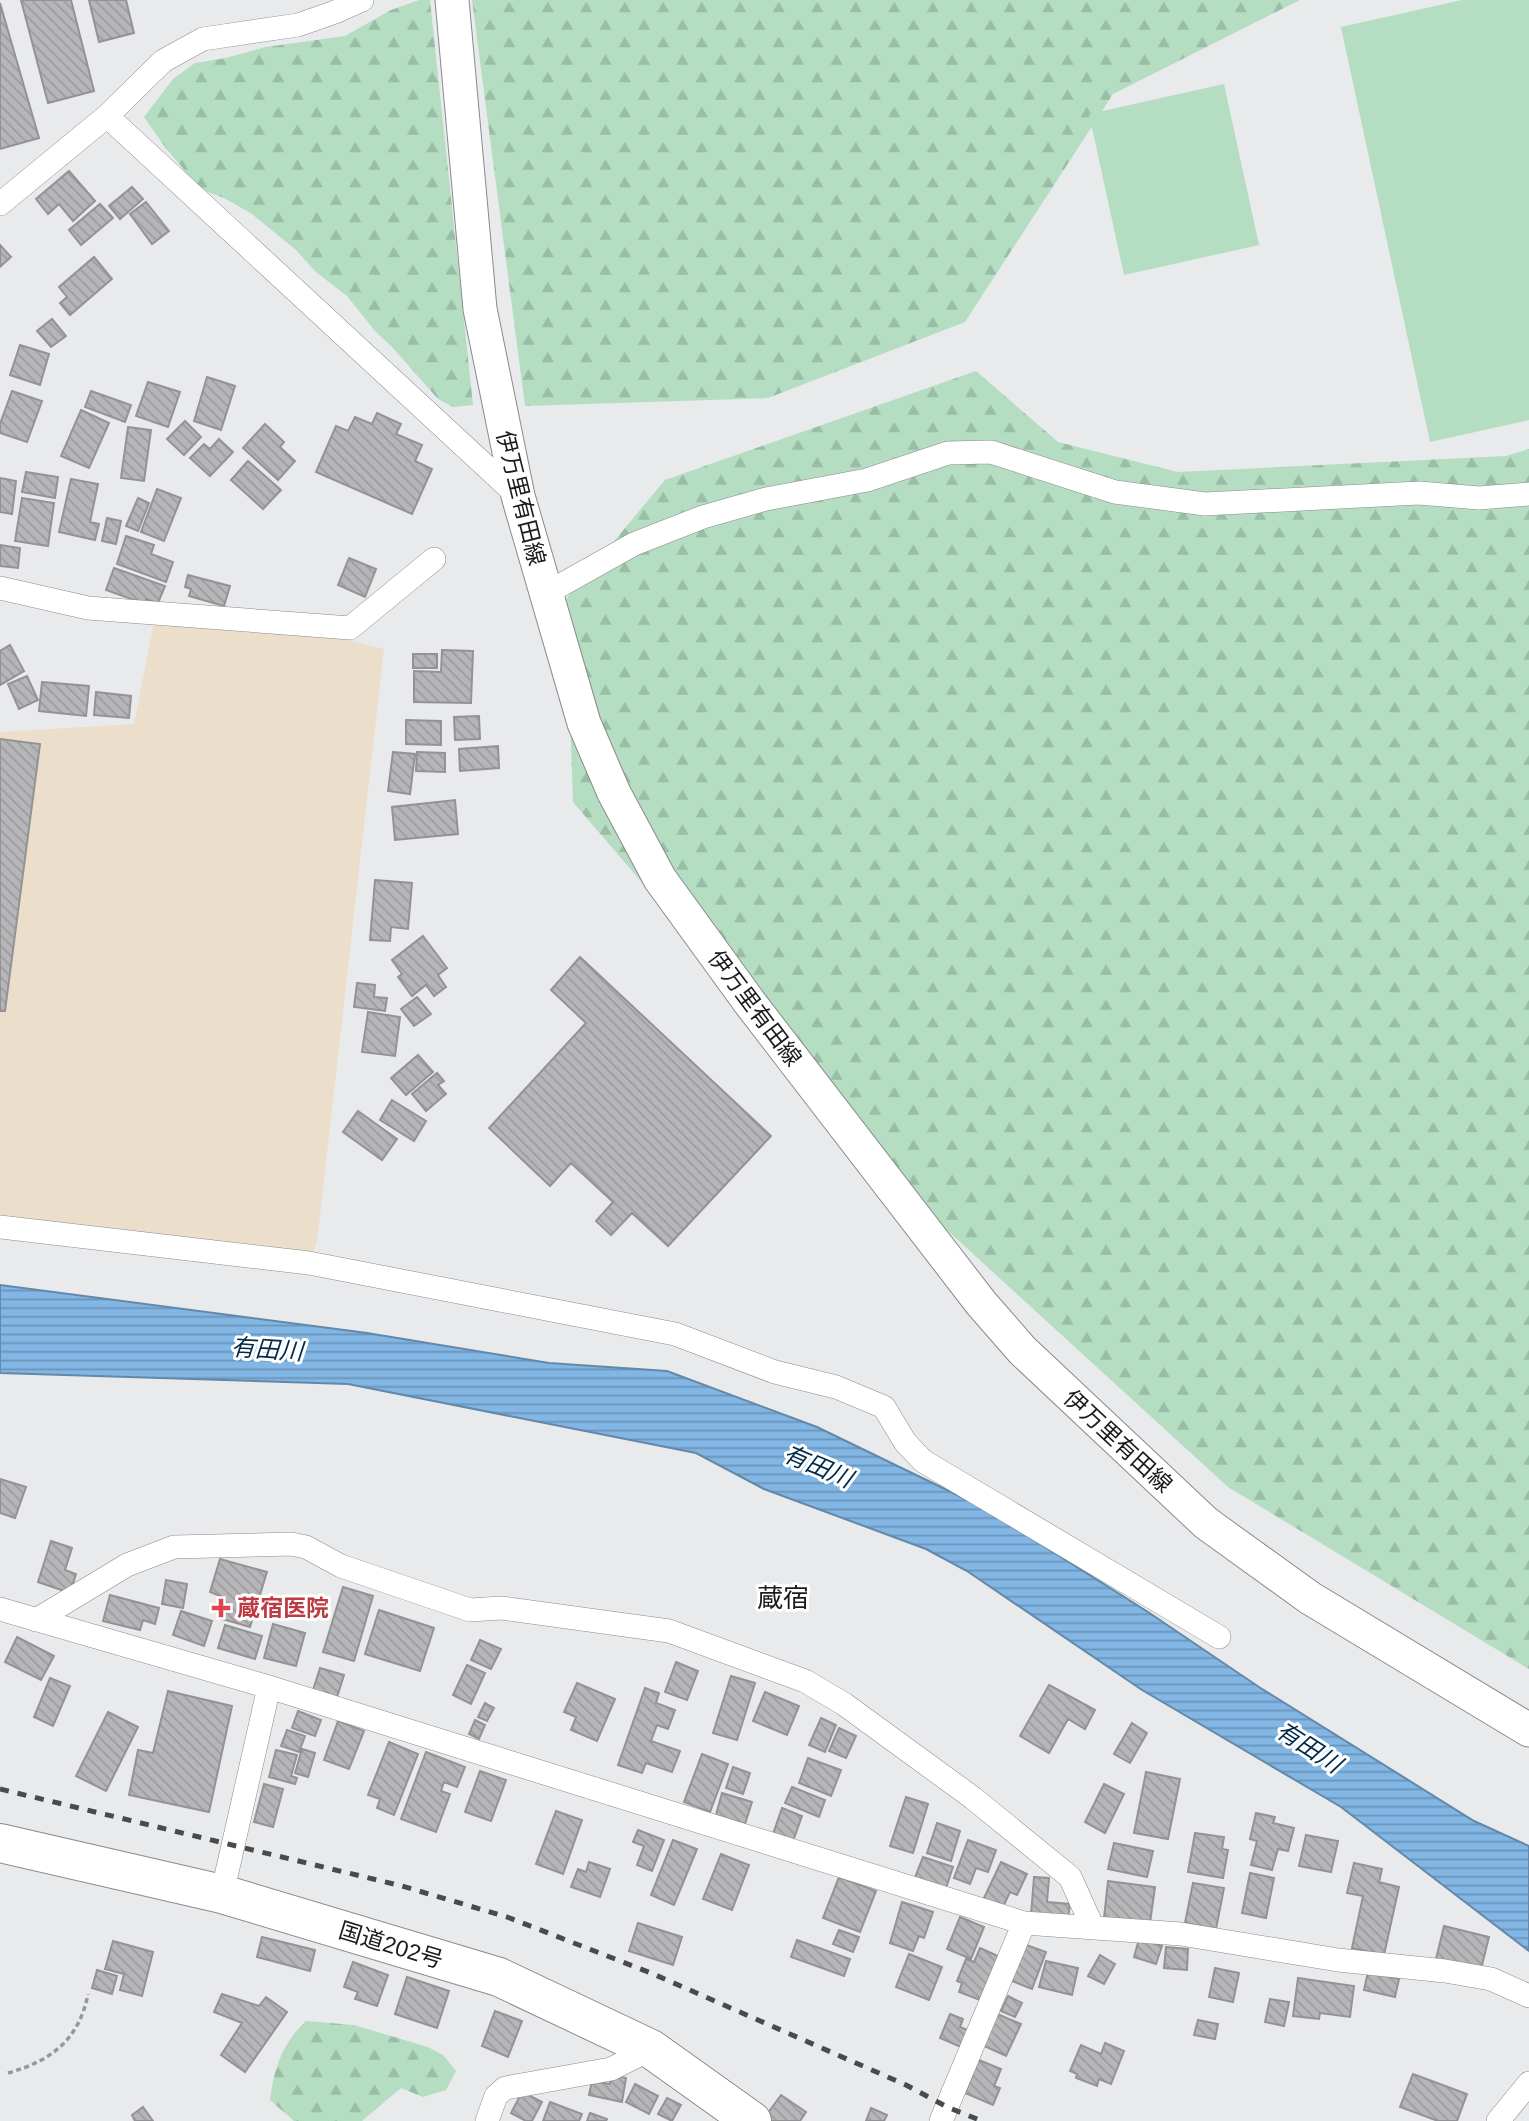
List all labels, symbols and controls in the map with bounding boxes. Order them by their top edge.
street label: 伊万里有田線 [492,428,550,568]
street label: 伊万里有田線 [703,945,807,1071]
water label: 有田川 [230,1333,307,1365]
street label: 伊万里有田線 [1059,1384,1177,1498]
water label: 有田川 [780,1440,859,1494]
district label: 蔵宿 [757,1583,809,1613]
place label: 蔵宿医院 [237,1595,329,1621]
marker: 蔵宿医院 [211,1598,231,1618]
water label: 有田川 [1271,1716,1349,1780]
street label: 国道202号 [336,1917,446,1973]

